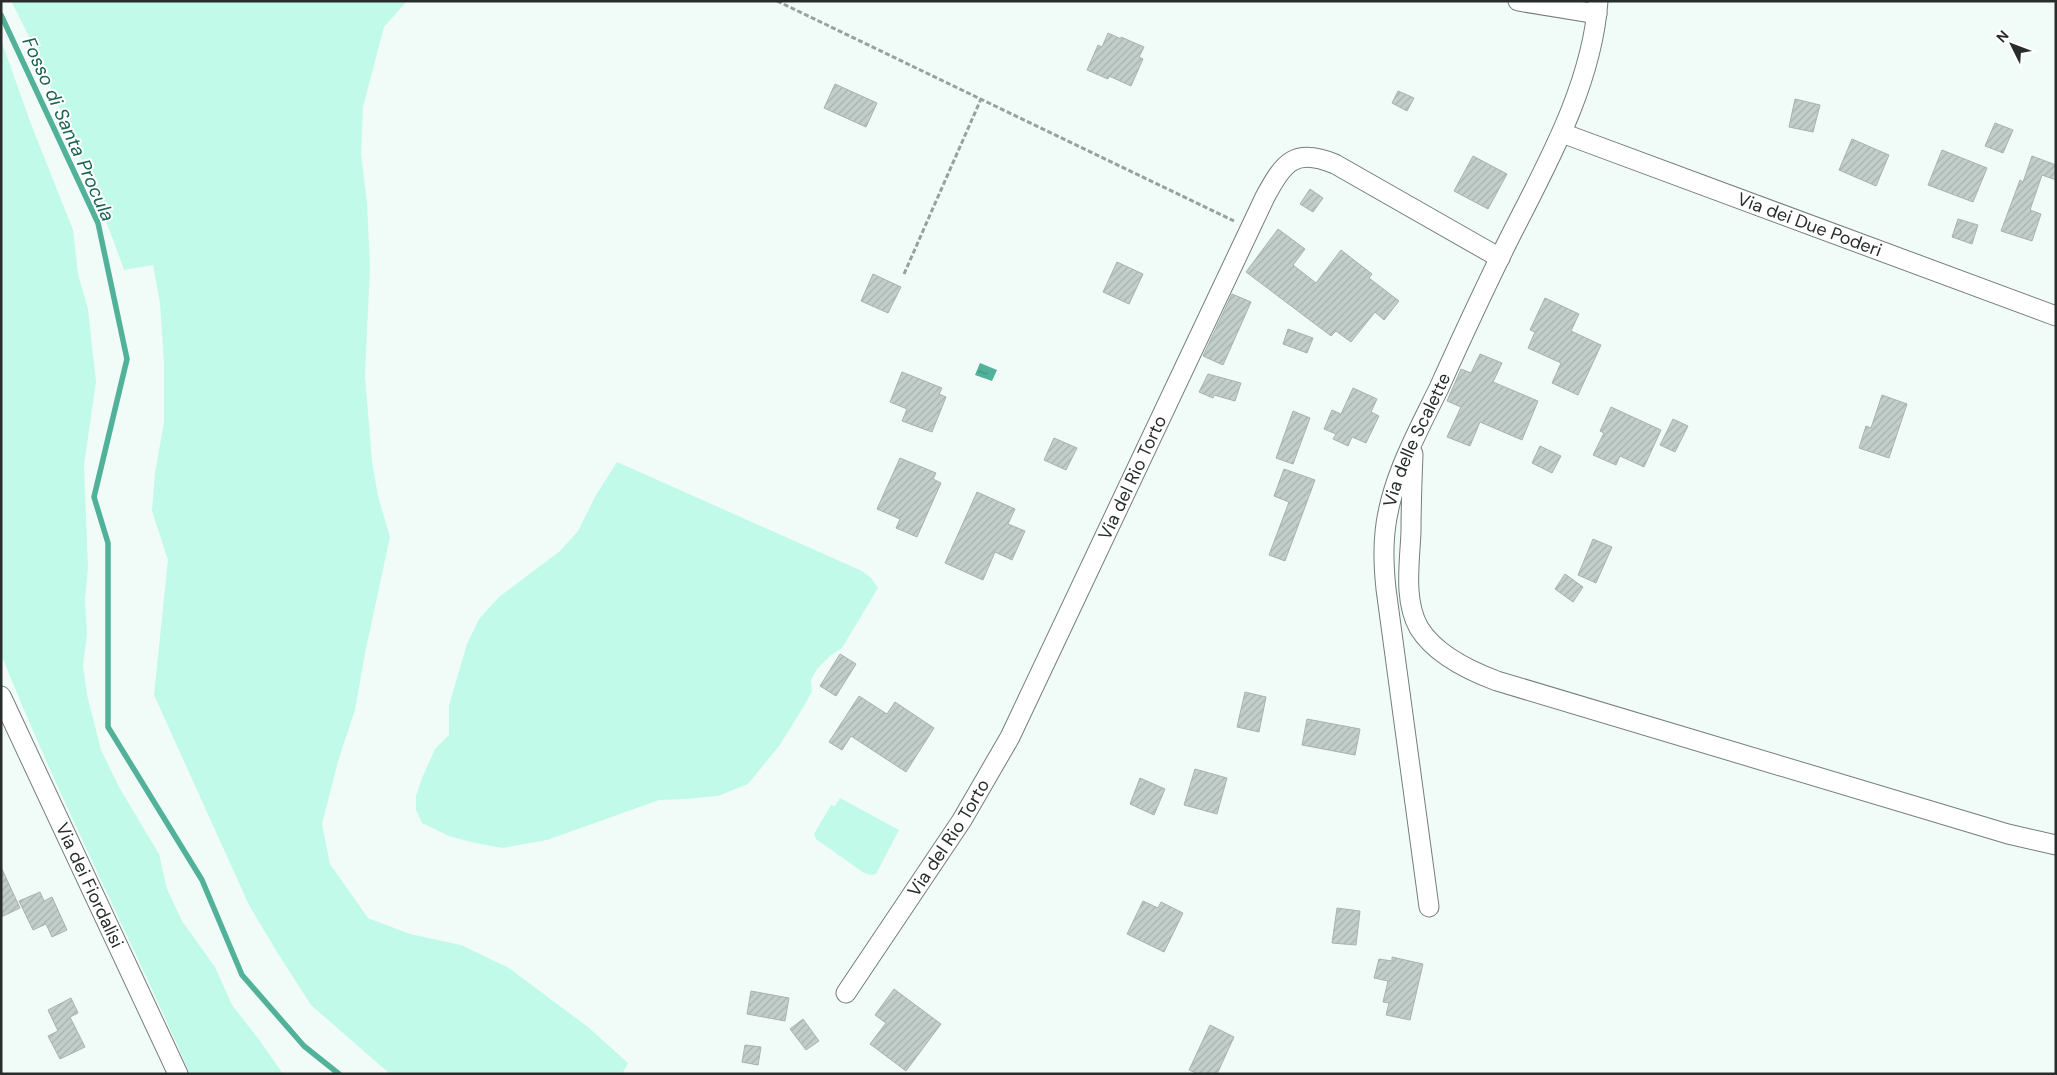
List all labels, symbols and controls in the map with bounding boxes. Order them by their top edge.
north arrow [1987,20,2037,70]
text: N [1992,26,2012,46]
water label: Fosso di Santa Procula [17,33,121,225]
street label: Via dei Due Poderi [1734,187,1885,262]
street label: Via delle Scalette [1378,369,1456,509]
street label: Via del Rio Torto [1093,411,1172,544]
street label: Via del Rio Torto [902,775,995,901]
street label: Via dei Fiordalisi [50,819,129,952]

